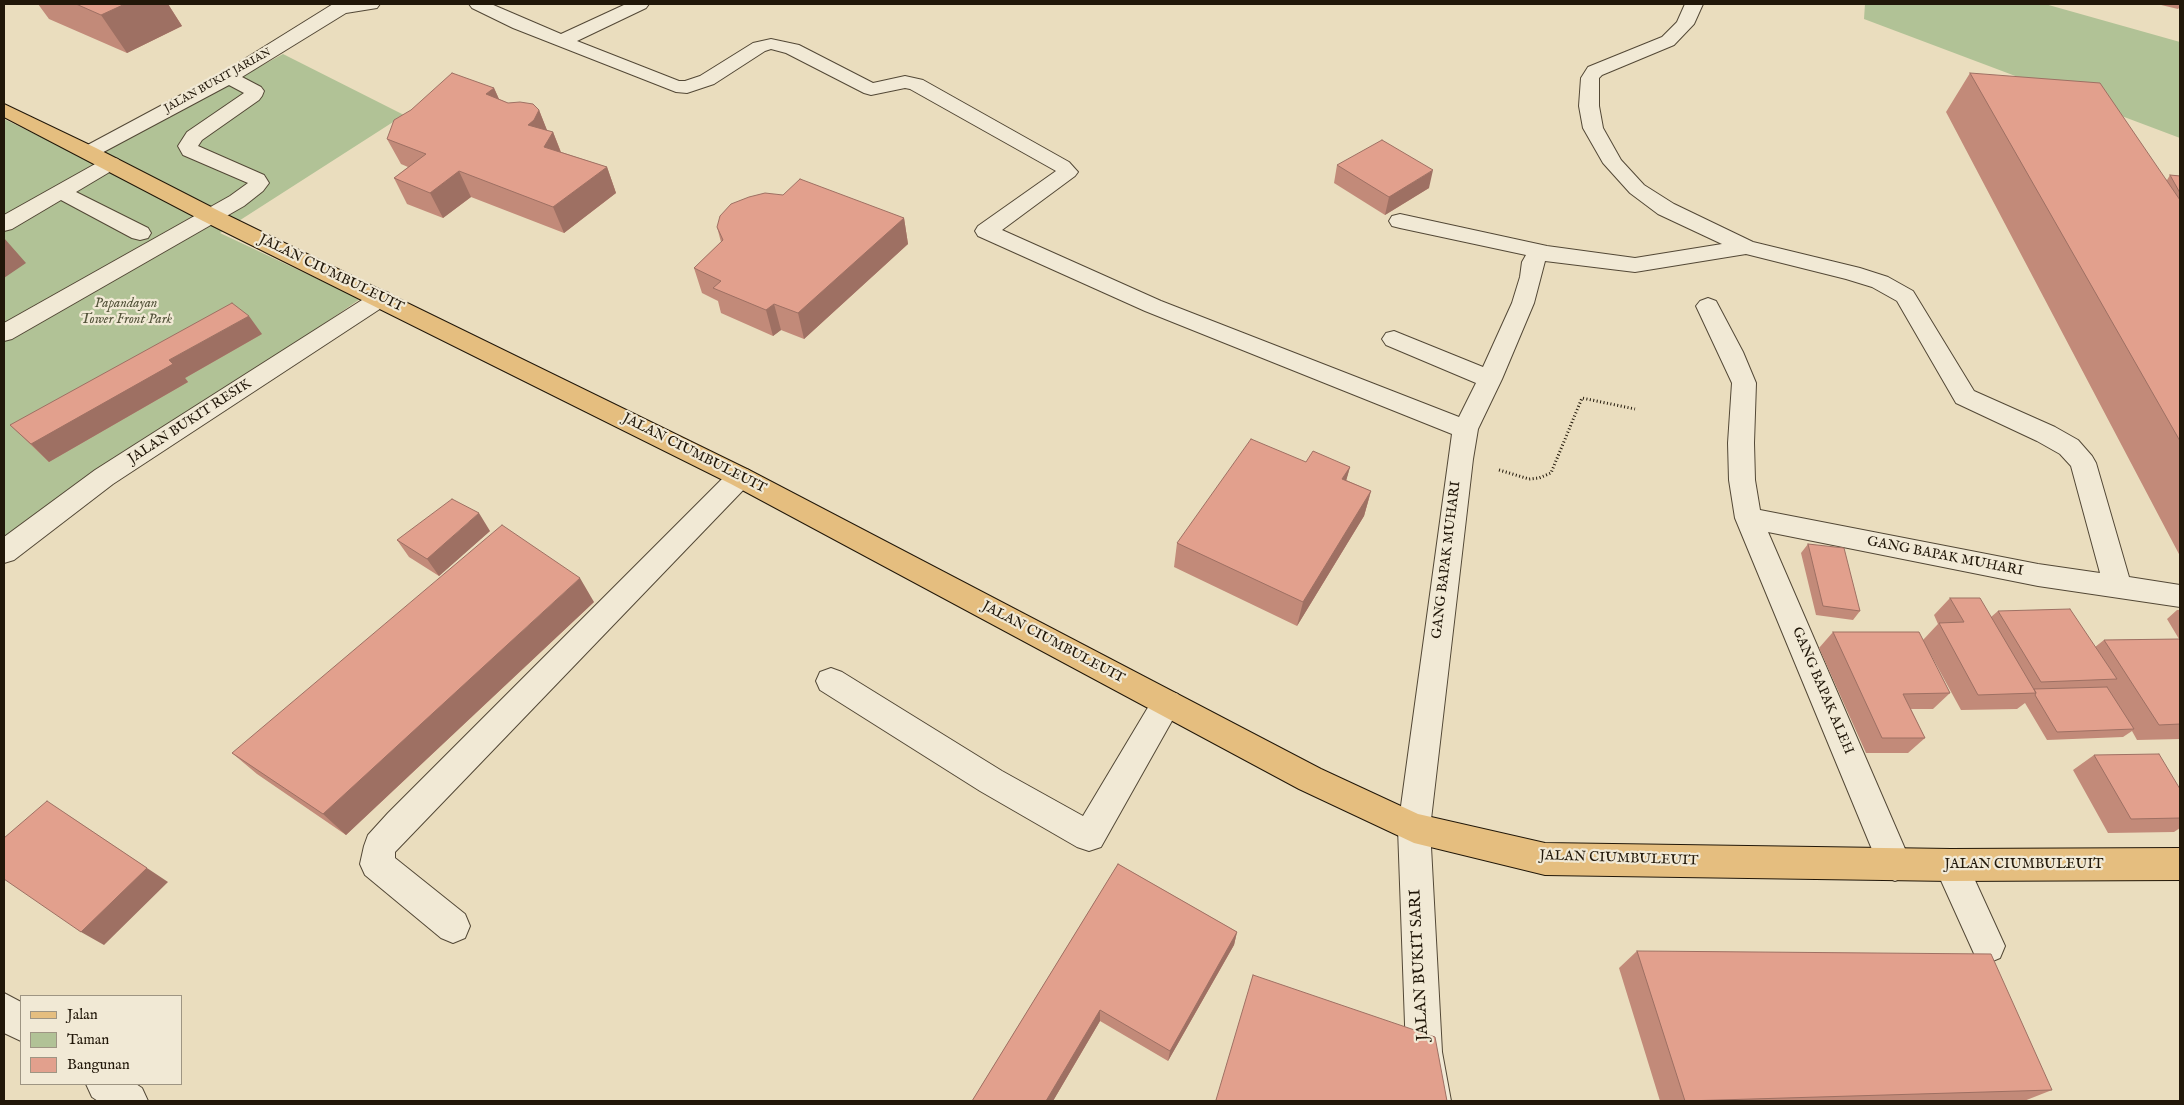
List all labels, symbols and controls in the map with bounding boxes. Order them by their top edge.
street label: JALAN BUKIT JARIAN [162,46,274,116]
street label: JALAN CIUMBULEUIT [256,232,406,316]
park label: Papandayan Tower Front Park [80,296,172,328]
street label: JALAN BUKIT RESIK [125,376,255,468]
street label: JALAN CIUMBULEUIT [619,410,769,498]
street label: GANG BAPAK MUHARI [1429,480,1465,640]
street label: GANG BAPAK MUHARI [1865,534,2025,580]
street label: JALAN CIUMBULEUIT [979,598,1127,688]
street label: GANG BAPAK ALEH [1788,625,1856,757]
street label: JALAN CIUMBULEUIT [1539,848,1699,870]
street label: JALAN CIUMBULEUIT [1945,857,2103,873]
street label: JALAN BUKIT SARI [1406,889,1434,1041]
legend [20,995,182,1085]
text: Jalan [67,1005,98,1024]
text: Taman [67,1030,109,1049]
text: Bangunan [67,1055,130,1074]

